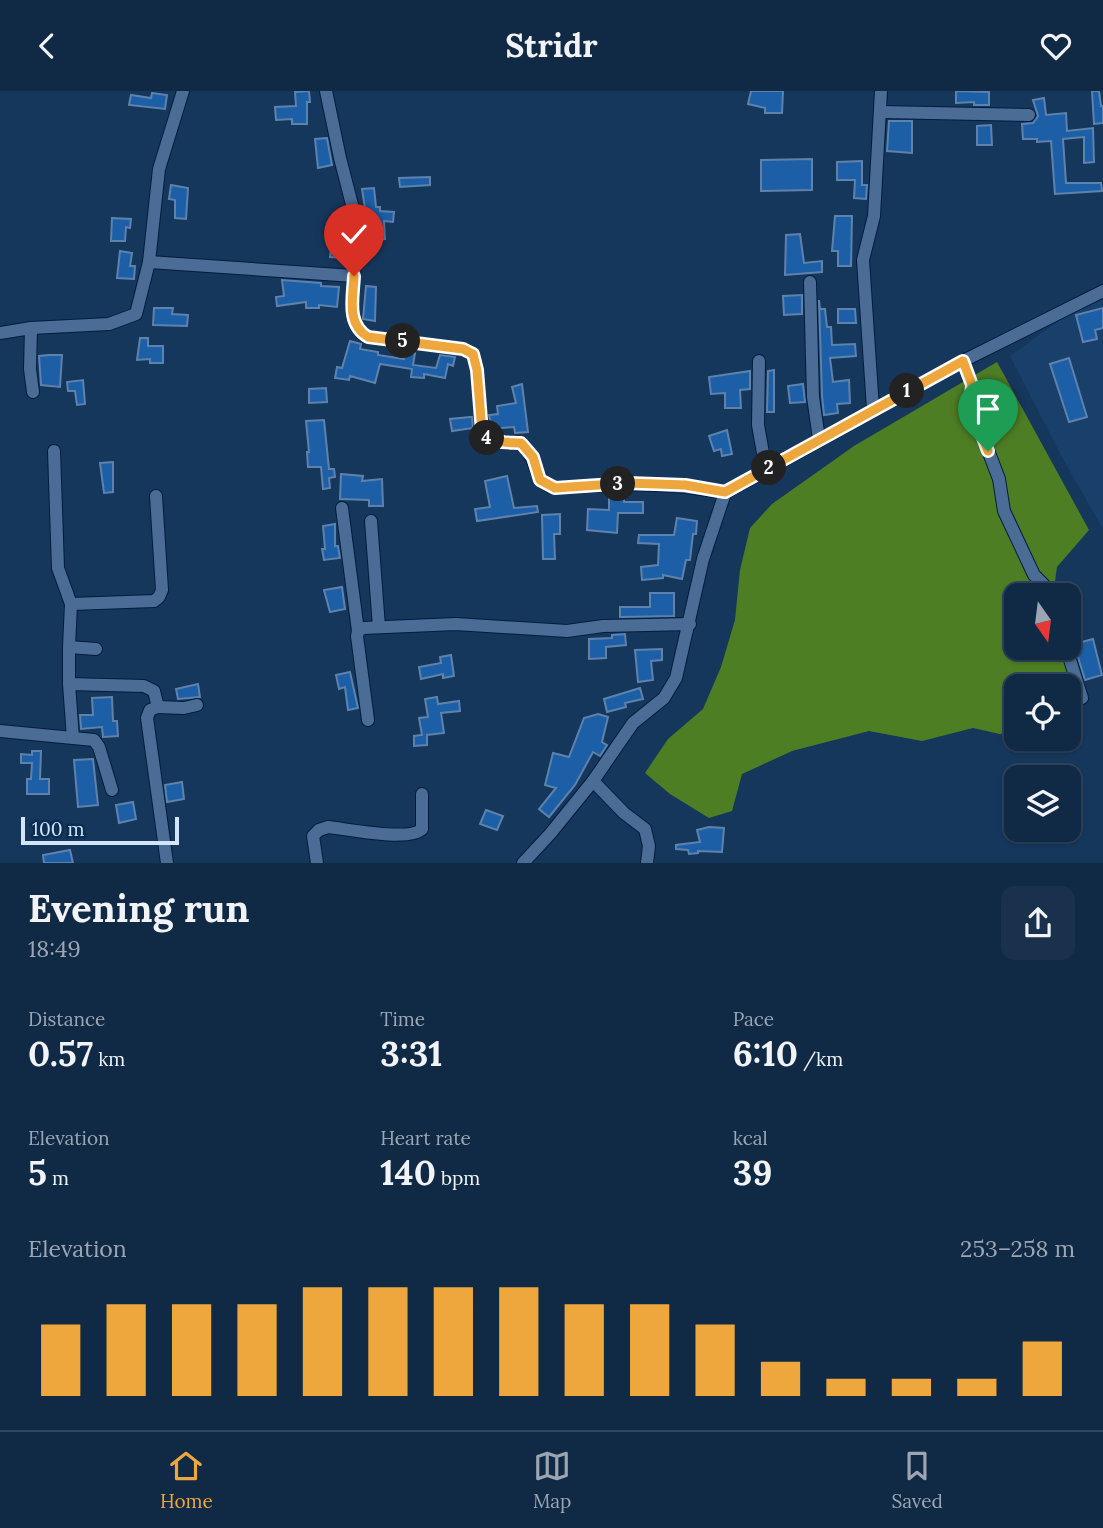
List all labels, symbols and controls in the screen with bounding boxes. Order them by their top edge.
text: Stridr [505,25,598,66]
icon: back [28,27,66,65]
icon: heart [1037,27,1075,65]
pin [324,204,384,276]
icon: check [335,215,373,253]
pin: 5 [386,323,420,359]
text: 5 [397,328,408,352]
pin: 1 [890,373,925,409]
text: 1 [903,378,910,402]
pin [958,379,1018,451]
icon: arrive [969,390,1007,428]
pin: 4 [470,421,504,455]
text: 4 [481,425,492,449]
pin: 2 [752,451,786,485]
text: 2 [763,455,774,479]
pin: 3 [600,467,636,501]
text: 3 [612,471,623,495]
north arrow [1004,583,1082,660]
map controls [1004,583,1081,842]
button: locate [1004,674,1081,751]
button: layers [1004,765,1081,842]
scale bar [21,814,178,846]
text: 100 m [32,817,85,841]
text: Evening run [28,884,250,932]
button: share [1001,886,1075,960]
text: 18:49 [28,934,81,963]
text: Distance [28,1007,105,1031]
text: Time [380,1007,425,1031]
text: Pace [733,1007,774,1031]
text: 0.57 [28,1031,93,1076]
text: 3:31 [380,1031,443,1076]
text: 6:10 [733,1031,798,1076]
text: km [93,1047,125,1071]
text: /km [798,1047,843,1071]
text: Elevation [28,1126,110,1150]
text: Heart rate [380,1126,471,1150]
text: kcal [733,1126,768,1150]
text: 5 [28,1150,47,1195]
text: 140 [380,1150,436,1195]
text: 39 [733,1150,772,1195]
text: m [47,1166,69,1190]
text: bpm [436,1166,480,1190]
text: Elevation [28,1234,127,1263]
text: 253–258 m [960,1234,1075,1263]
tab: Home [160,1447,213,1513]
tab: Map [533,1447,571,1513]
tab: Saved [892,1447,943,1513]

